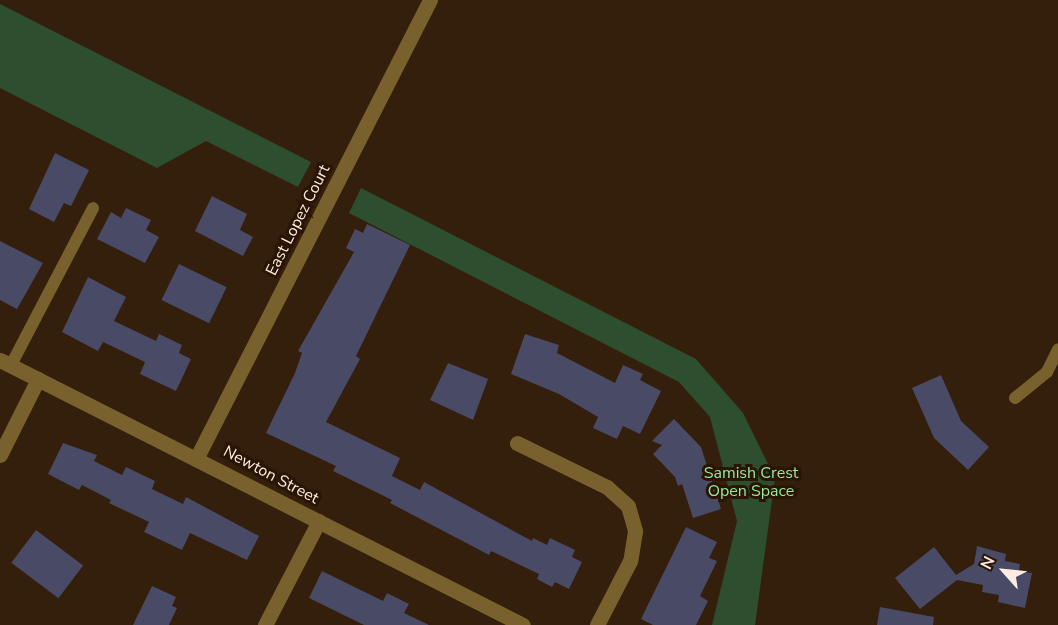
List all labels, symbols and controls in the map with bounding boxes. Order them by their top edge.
street label: East Lopez Court [262,161,334,279]
street label: Newton Street [220,442,322,508]
park label: Samish Crest Open Space [704,463,798,501]
north arrow [974,541,1034,601]
text: N [975,553,1000,573]

